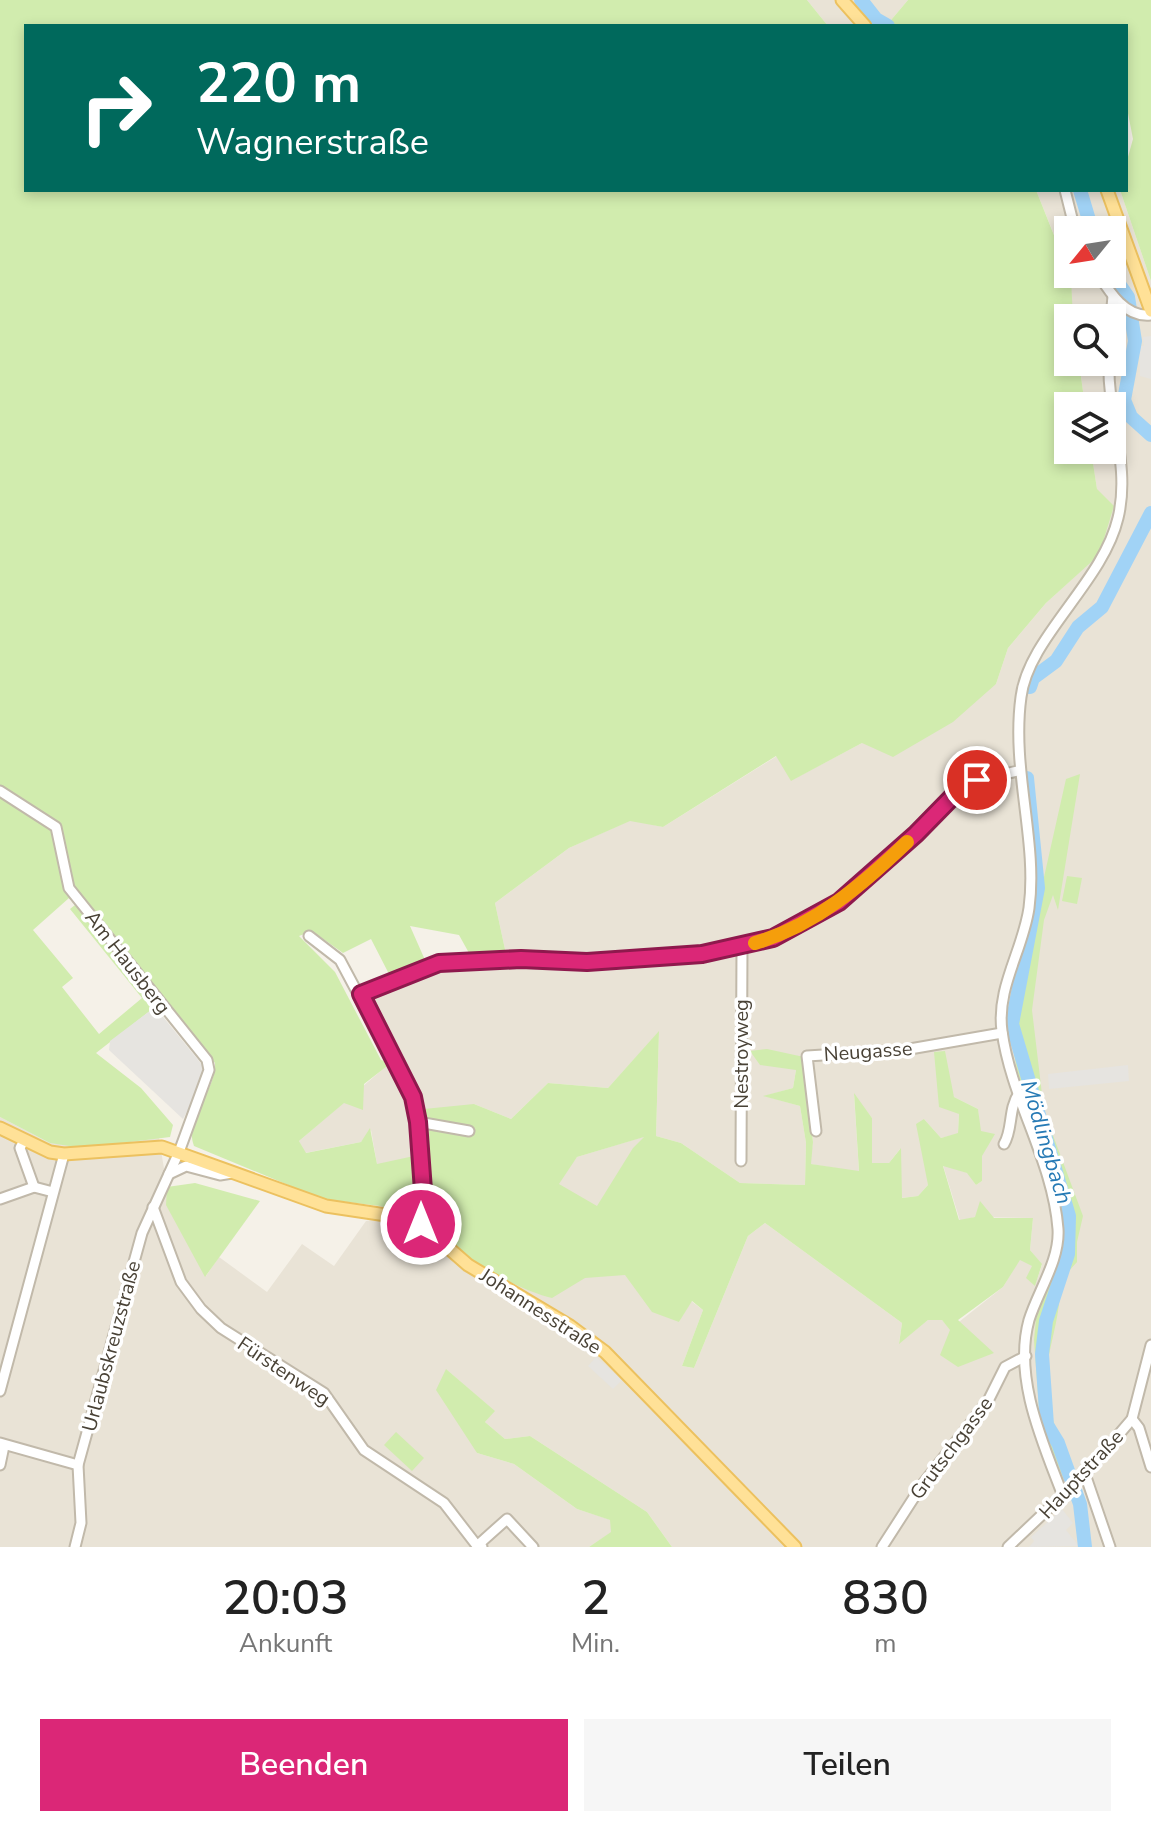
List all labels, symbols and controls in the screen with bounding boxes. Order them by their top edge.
text: 220 m [196,45,361,122]
icon: right [64,56,168,160]
text: Wagnerstraße [196,118,429,167]
north arrow [1054,216,1126,288]
map controls [1054,216,1126,464]
button: search [1054,304,1126,376]
button: layers [1054,392,1126,464]
pin [943,746,1011,814]
icon: arrive [955,758,999,802]
street label: Am Hausberg [79,905,177,1020]
street label: Nestroyweg [728,999,755,1109]
street label: Neugasse [823,1035,913,1068]
water label: Mödlingbach [1013,1077,1079,1208]
position arrow [379,1182,463,1266]
street label: Urlaubskreuzstraße [76,1258,147,1435]
street label: Johannesstraße [474,1262,607,1361]
street label: Fürstenweg [232,1330,335,1412]
street label: Grutschgasse [904,1391,999,1505]
street label: Hauptstraße [1033,1424,1130,1525]
text: 20:03 [222,1565,349,1631]
text: 2 [581,1565,610,1631]
text: 830 [842,1565,929,1631]
text: Ankunft [239,1626,332,1661]
text: Min. [571,1626,620,1661]
text: m [874,1626,897,1661]
button: Beenden [40,1719,568,1811]
button: Teilen [584,1719,1111,1811]

